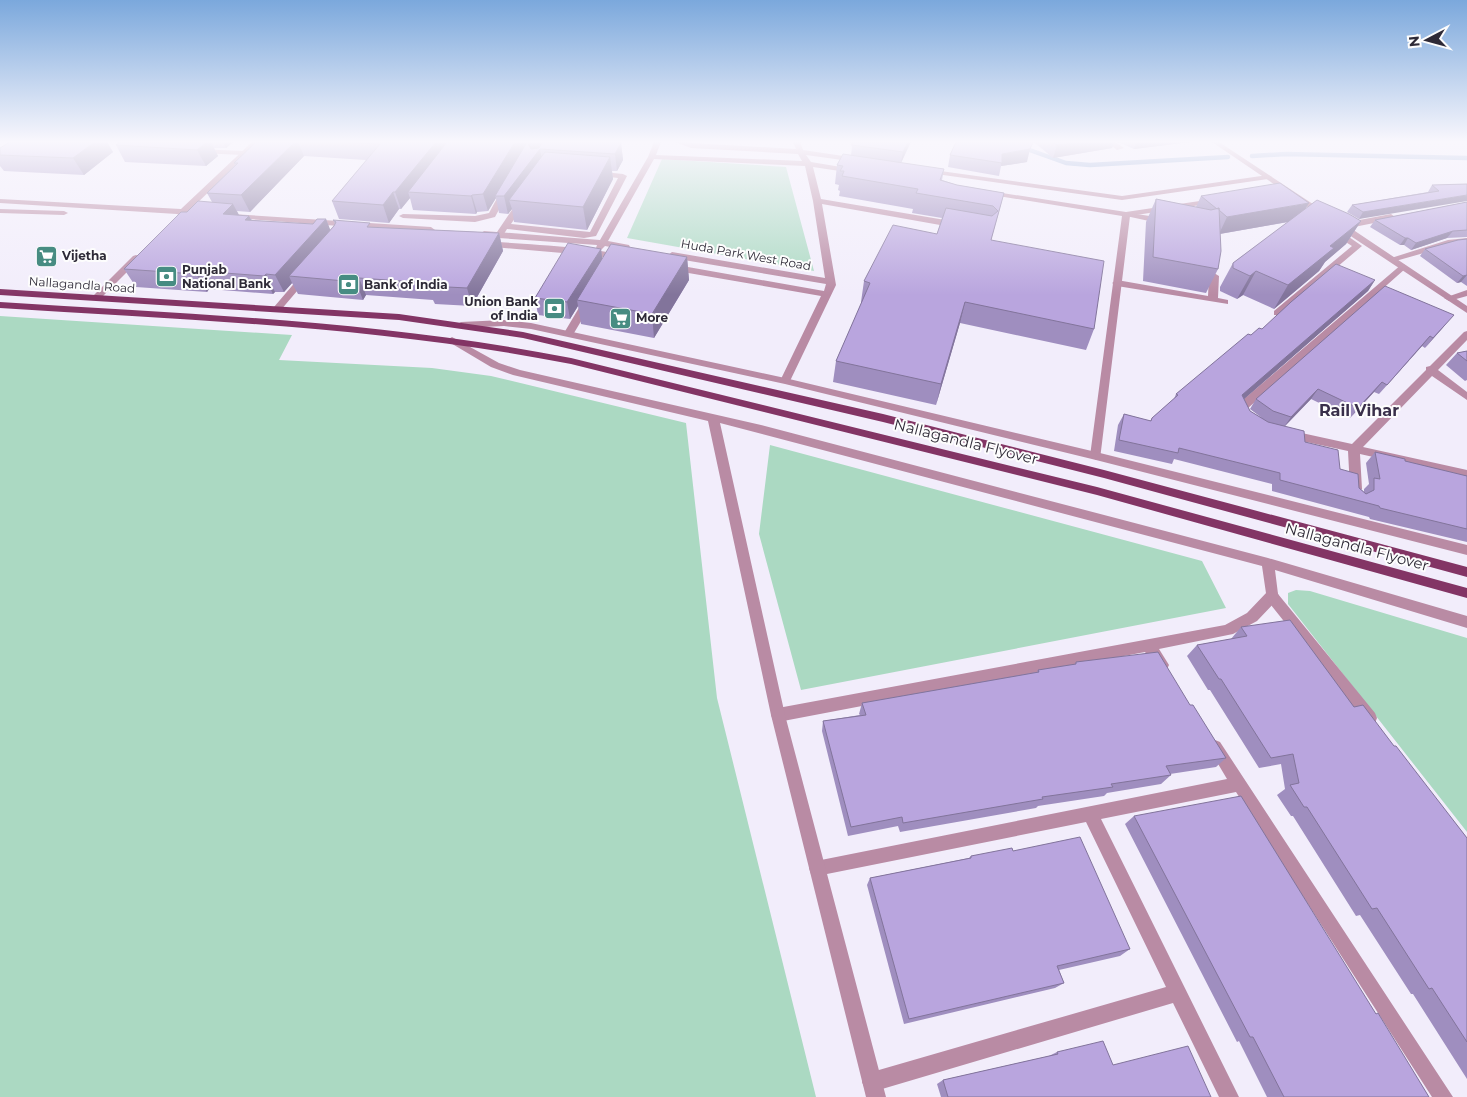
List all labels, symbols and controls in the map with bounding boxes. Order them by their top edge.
north arrow [1402,15,1452,65]
text: N [1405,35,1424,48]
street label: Huda Park West Road [680,236,812,273]
supermarket icon: Vijetha [34,244,58,268]
place label: Vijetha [61,248,107,263]
place label: Punjab National Bank [182,262,271,291]
bank icon: Punjab National Bank [154,265,178,289]
street label: Nallagandla Road [28,273,136,296]
bank icon: Bank of India [336,273,360,297]
place label: Bank of India [364,277,448,292]
place label: Union Bank of India [464,294,538,323]
bank icon: Union Bank of India [542,297,566,321]
supermarket icon: More [608,306,632,330]
place label: More [636,310,668,325]
district label: Rail Vihar [1319,401,1399,420]
street label: Nallagandla Flyover [892,414,1040,469]
street label: Nallagandla Flyover [1283,518,1431,575]

